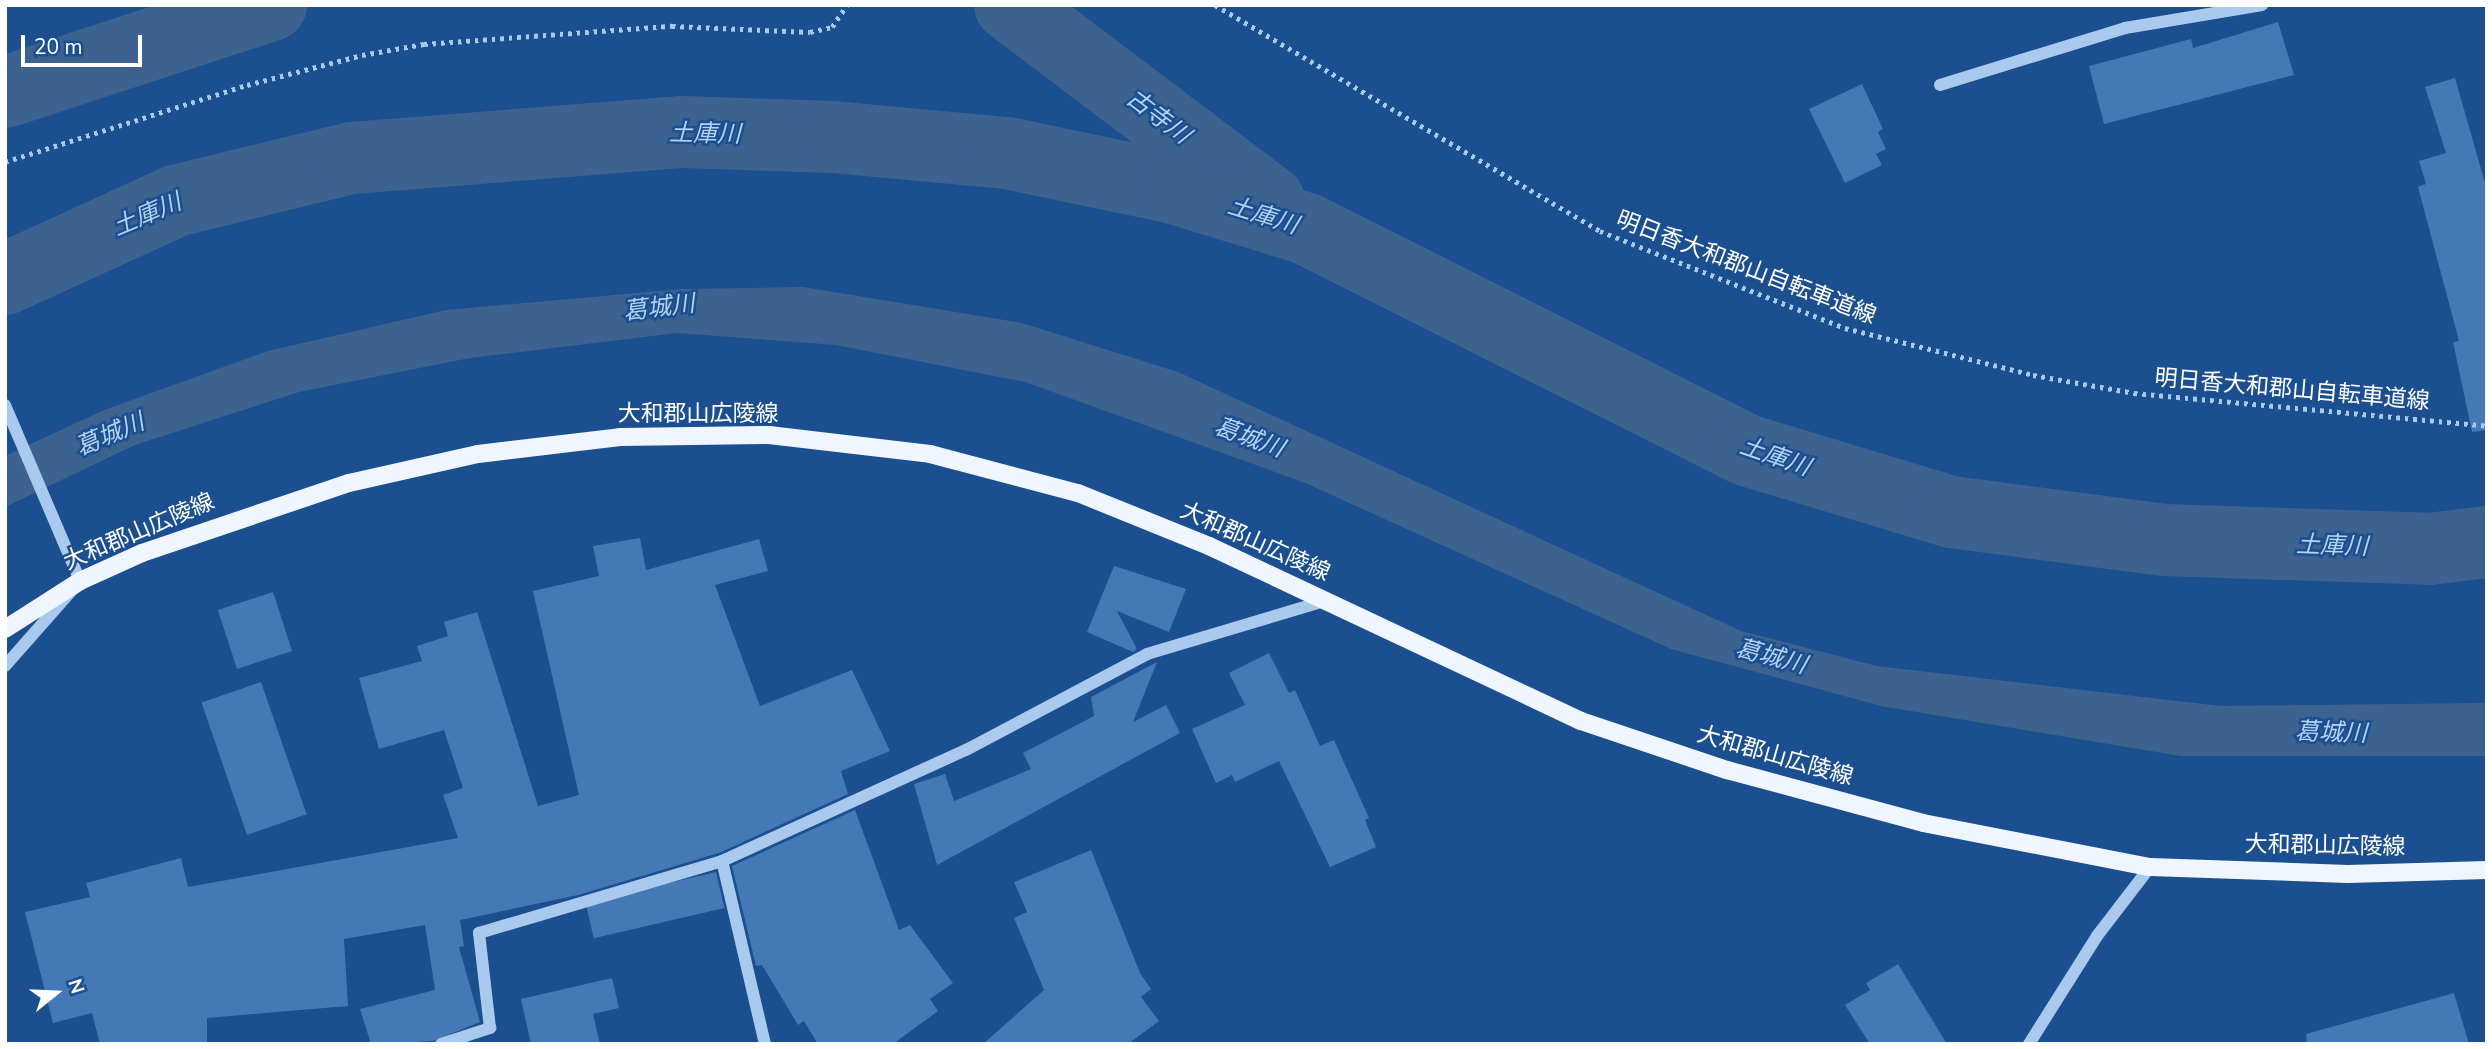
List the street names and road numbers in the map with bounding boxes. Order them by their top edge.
street label: 明日香大和郡山自転車道線 [1612,206,1880,330]
street label: 明日香大和郡山自転車道線 [2153,364,2431,416]
street label: 大和郡山広陵線 [618,400,778,428]
street label: 大和郡山広陵線 [60,488,218,576]
street label: 大和郡山広陵線 [1176,497,1334,587]
street label: 大和郡山広陵線 [1694,721,1856,791]
street label: 大和郡山広陵線 [2244,831,2406,861]

